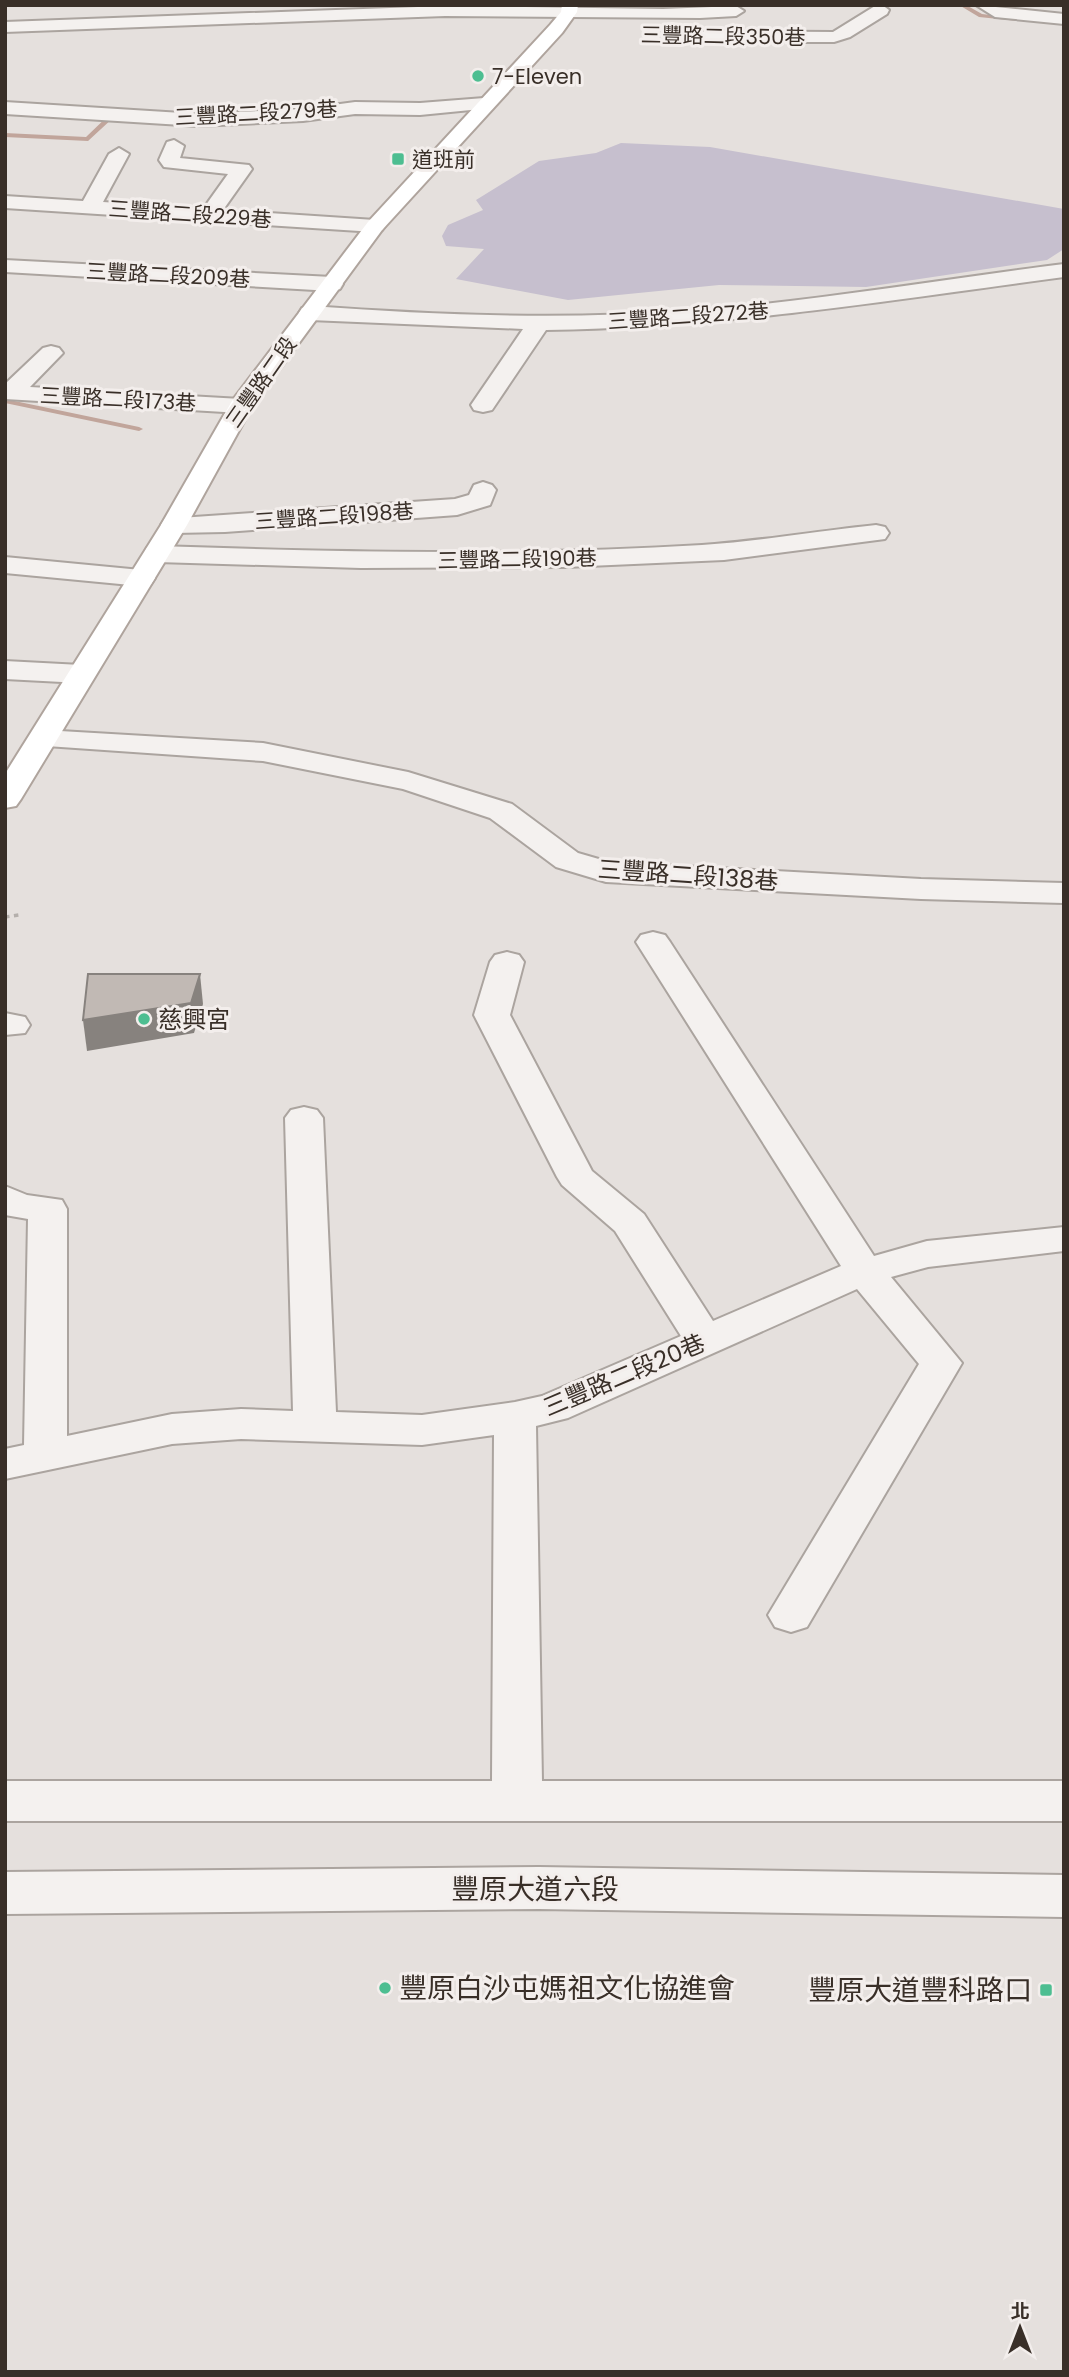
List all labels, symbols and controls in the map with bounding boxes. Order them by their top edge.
street label: 三豐路二段350巷 [640,20,806,52]
place label: 7-Eleven [492,62,582,91]
marker: 7-Eleven [470,68,486,84]
street label: 三豐路二段279巷 [174,94,338,132]
place label: 道班前 [412,145,475,174]
marker: 道班前 [390,151,406,167]
street label: 三豐路二段229巷 [107,194,273,234]
street label: 三豐路二段209巷 [85,256,251,294]
street label: 三豐路二段272巷 [606,296,770,336]
street label: 三豐路二段 [219,331,303,433]
street label: 三豐路二段173巷 [39,380,197,418]
street label: 三豐路二段198巷 [254,496,414,536]
street label: 三豐路二段190巷 [437,543,597,575]
street label: 三豐路二段138巷 [597,852,779,898]
place label: 慈興宮 [158,1003,230,1036]
marker: 慈興宮 [136,1011,152,1027]
street label: 三豐路二段20巷 [538,1326,710,1424]
street label: 豐原大道六段 [451,1870,619,1909]
place label: 豐原白沙屯媽祖文化協進會 [399,1969,735,2008]
place label: 豐原大道豐科路口 [808,1971,1032,2010]
marker: 豐原白沙屯媽祖文化協進會 [377,1980,393,1996]
marker: 豐原大道豐科路口 [1038,1982,1054,1998]
north arrow [985,2293,1055,2363]
text: 北 [1010,2298,1030,2325]

